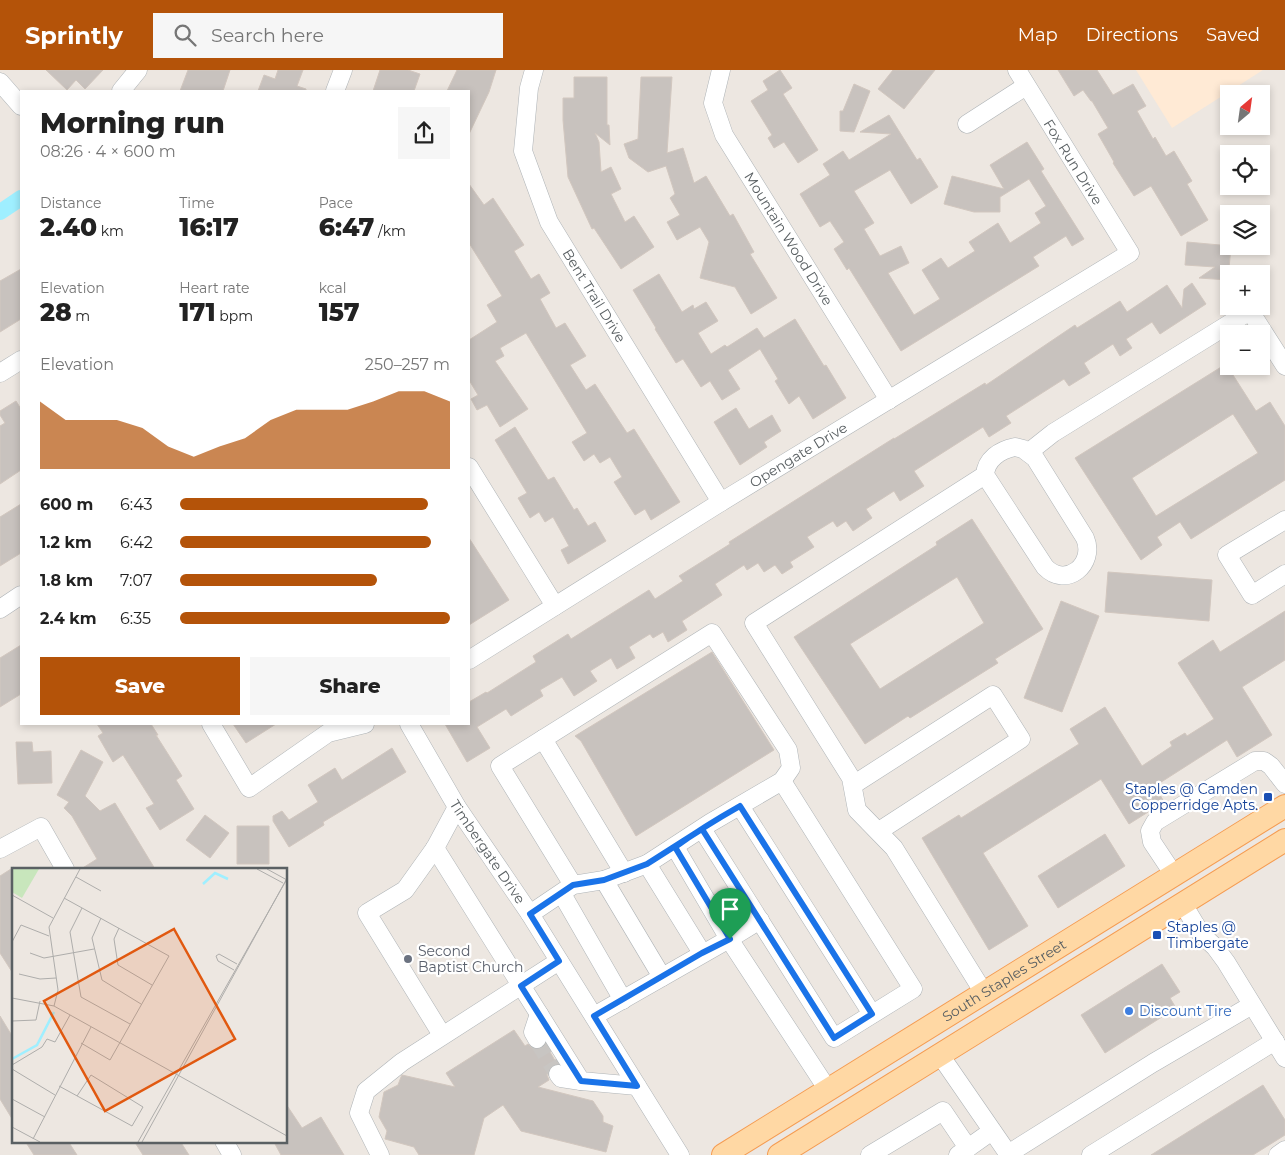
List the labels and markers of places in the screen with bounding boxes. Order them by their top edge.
place label: Staples @ Camden Copperridge Apts. [1125,780,1258,814]
marker: Staples @ Camden Copperridge Apts. [1262,791,1274,803]
pin [709,888,751,939]
place label: Staples @ Timbergate [1167,918,1249,952]
marker: Staples @ Timbergate [1151,929,1163,941]
place label: Second Baptist Church [418,942,523,976]
marker: Second Baptist Church [402,953,414,965]
place label: Discount Tire [1139,1002,1232,1020]
marker: Discount Tire [1123,1005,1135,1017]

